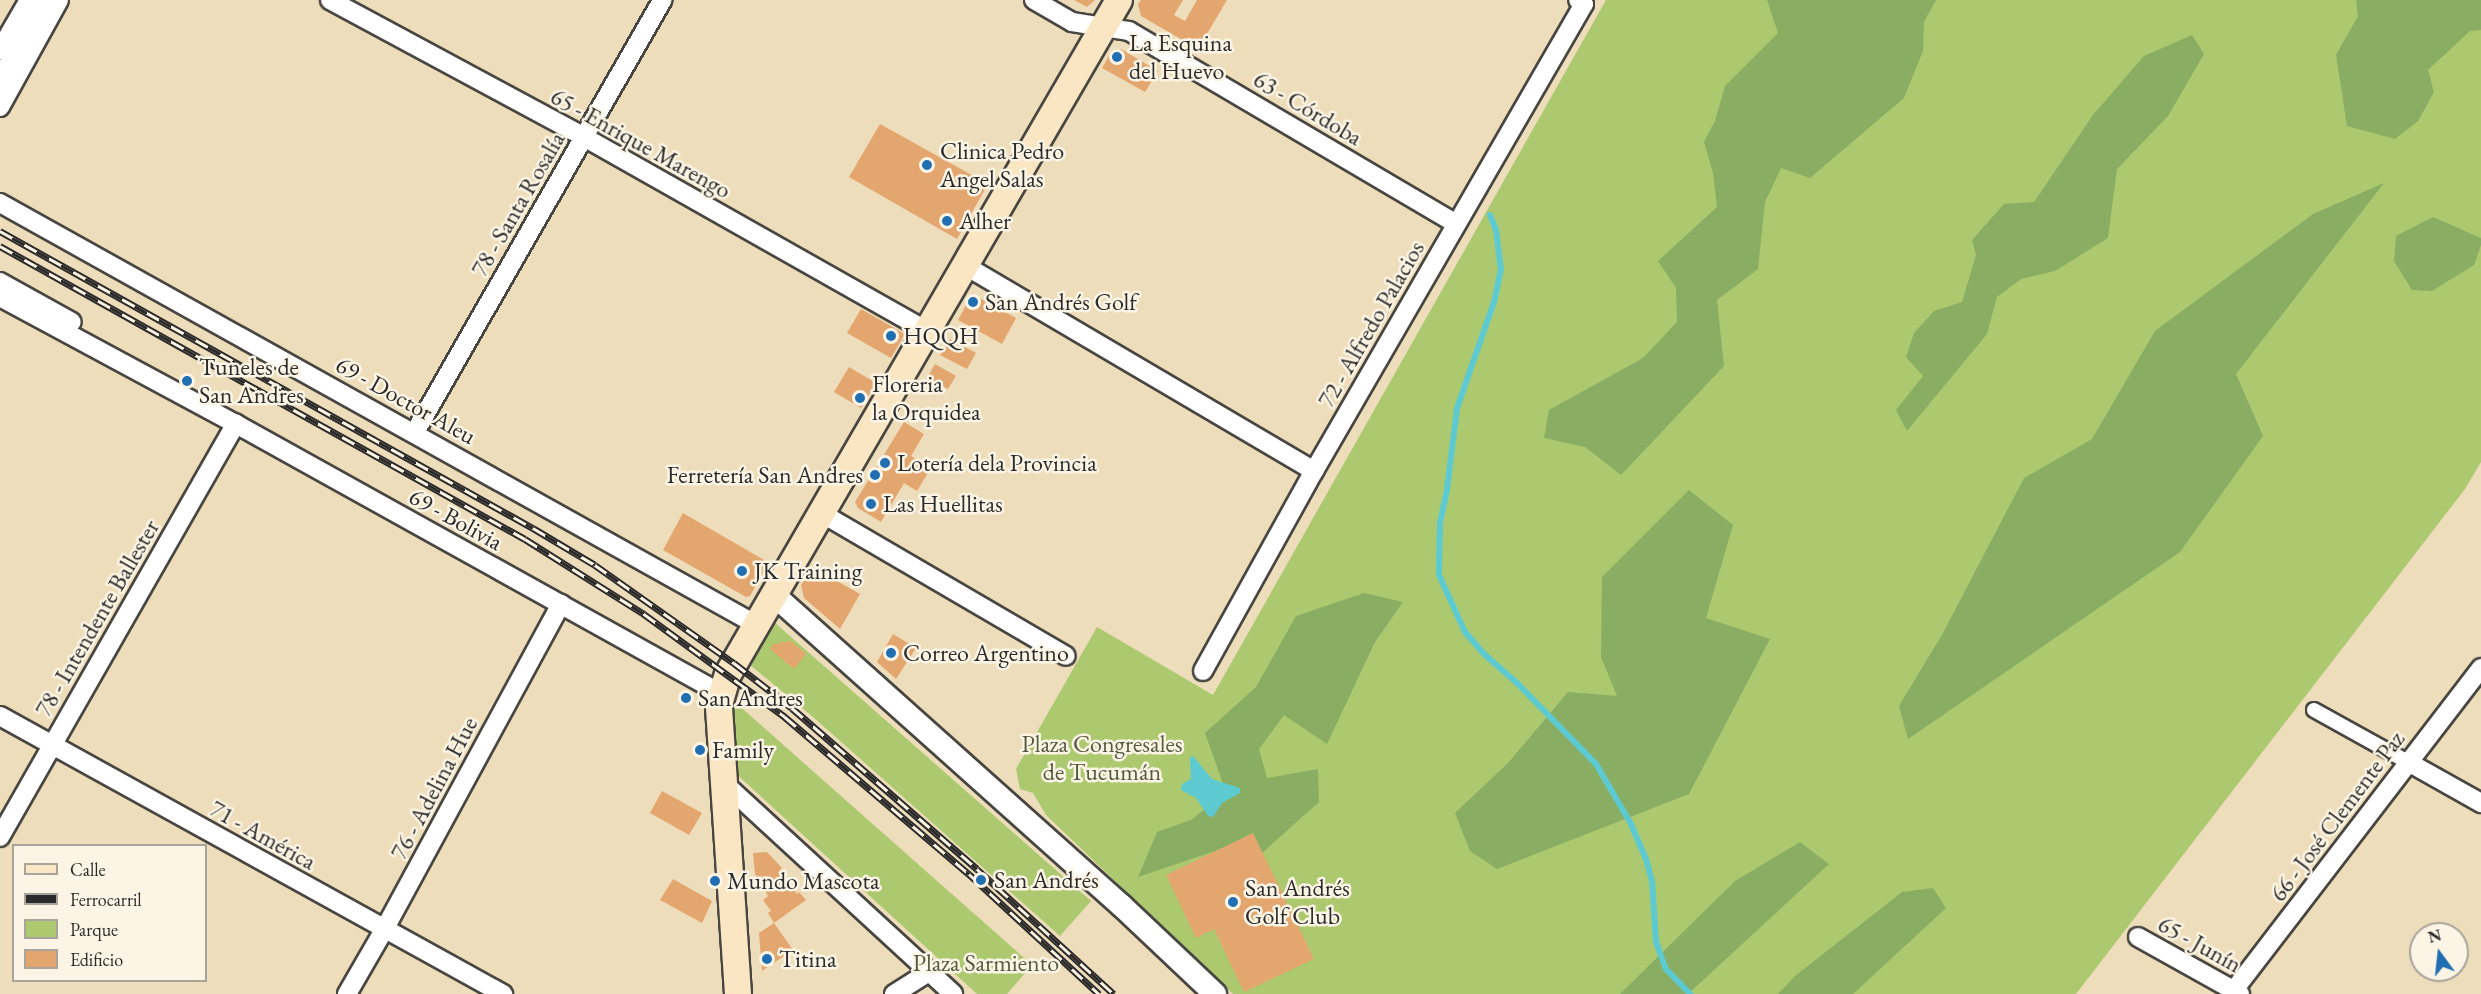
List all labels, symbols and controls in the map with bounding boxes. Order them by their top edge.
place label: La Esquina del Huevo [1129,29,1232,85]
marker: La Esquina del Huevo [1110,50,1124,64]
street label: 63 - Córdoba [1248,64,1368,152]
street label: 65 - Enrique Marengo [546,82,736,204]
street label: 78 - Santa Rosalía [465,127,571,281]
place label: Clinica Pedro Angel Salas [940,137,1064,193]
marker: Clinica Pedro Angel Salas [918,156,936,174]
place label: Alher [959,207,1011,235]
marker: Alher [940,214,954,228]
street label: 72 - Alfredo Palacios [1312,236,1430,412]
place label: San Andrés Golf [985,288,1137,316]
marker: San Andrés Golf [966,295,980,309]
place label: HQQH [903,322,979,350]
marker: HQQH [884,329,898,343]
street label: 69 - Doctor Aleu [331,350,481,450]
place label: Tuneles de San Andres [199,353,304,409]
place label: Floreria la Orquidea [872,370,981,426]
marker: Tuneles de San Andres [180,374,194,388]
marker: Floreria la Orquidea [853,391,867,405]
place label: Lotería dela Provincia [897,449,1097,477]
marker: Lotería dela Provincia [878,456,892,470]
place label: Ferretería San Andres [667,461,863,489]
marker: Ferretería San Andres [868,468,882,482]
street label: 69 - Bolivia [404,482,508,556]
place label: Las Huellitas [883,490,1003,518]
marker: Las Huellitas [864,497,878,511]
street label: 78 - Intendente Ballester [29,514,165,722]
place label: JK Training [754,557,862,585]
marker: JK Training [735,564,749,578]
place label: Correo Argentino [903,639,1069,667]
marker: Correo Argentino [884,646,898,660]
place label: San Andres [698,684,803,712]
marker: San Andres [679,691,693,705]
street label: 76 - Adelina Hue [384,712,484,864]
street label: 66 - José Clemente Paz [2264,725,2410,907]
park label: Plaza Congresales de Tucumán [1021,730,1183,786]
place label: Family [712,736,774,764]
marker: Family [693,743,707,757]
street label: 71 - América [205,794,321,876]
legend [12,844,207,982]
text: Calle [70,858,106,881]
place label: San Andrés [994,866,1099,894]
place label: Mundo Mascota [727,867,880,895]
marker: San Andrés [972,871,990,889]
marker: Mundo Mascota [708,874,722,888]
place label: San Andrés Golf Club [1245,874,1350,930]
text: Ferrocarril [70,888,142,911]
marker: San Andrés Golf Club [1226,895,1240,909]
street label: 65 - Junín [2153,909,2247,979]
text: Parque [70,918,118,941]
north arrow [2409,922,2469,982]
text: N [2426,924,2444,948]
place label: Titina [779,945,837,973]
text: Edificio [70,948,123,971]
park label: Plaza Sarmiento [913,949,1059,977]
marker: Titina [760,952,774,966]

